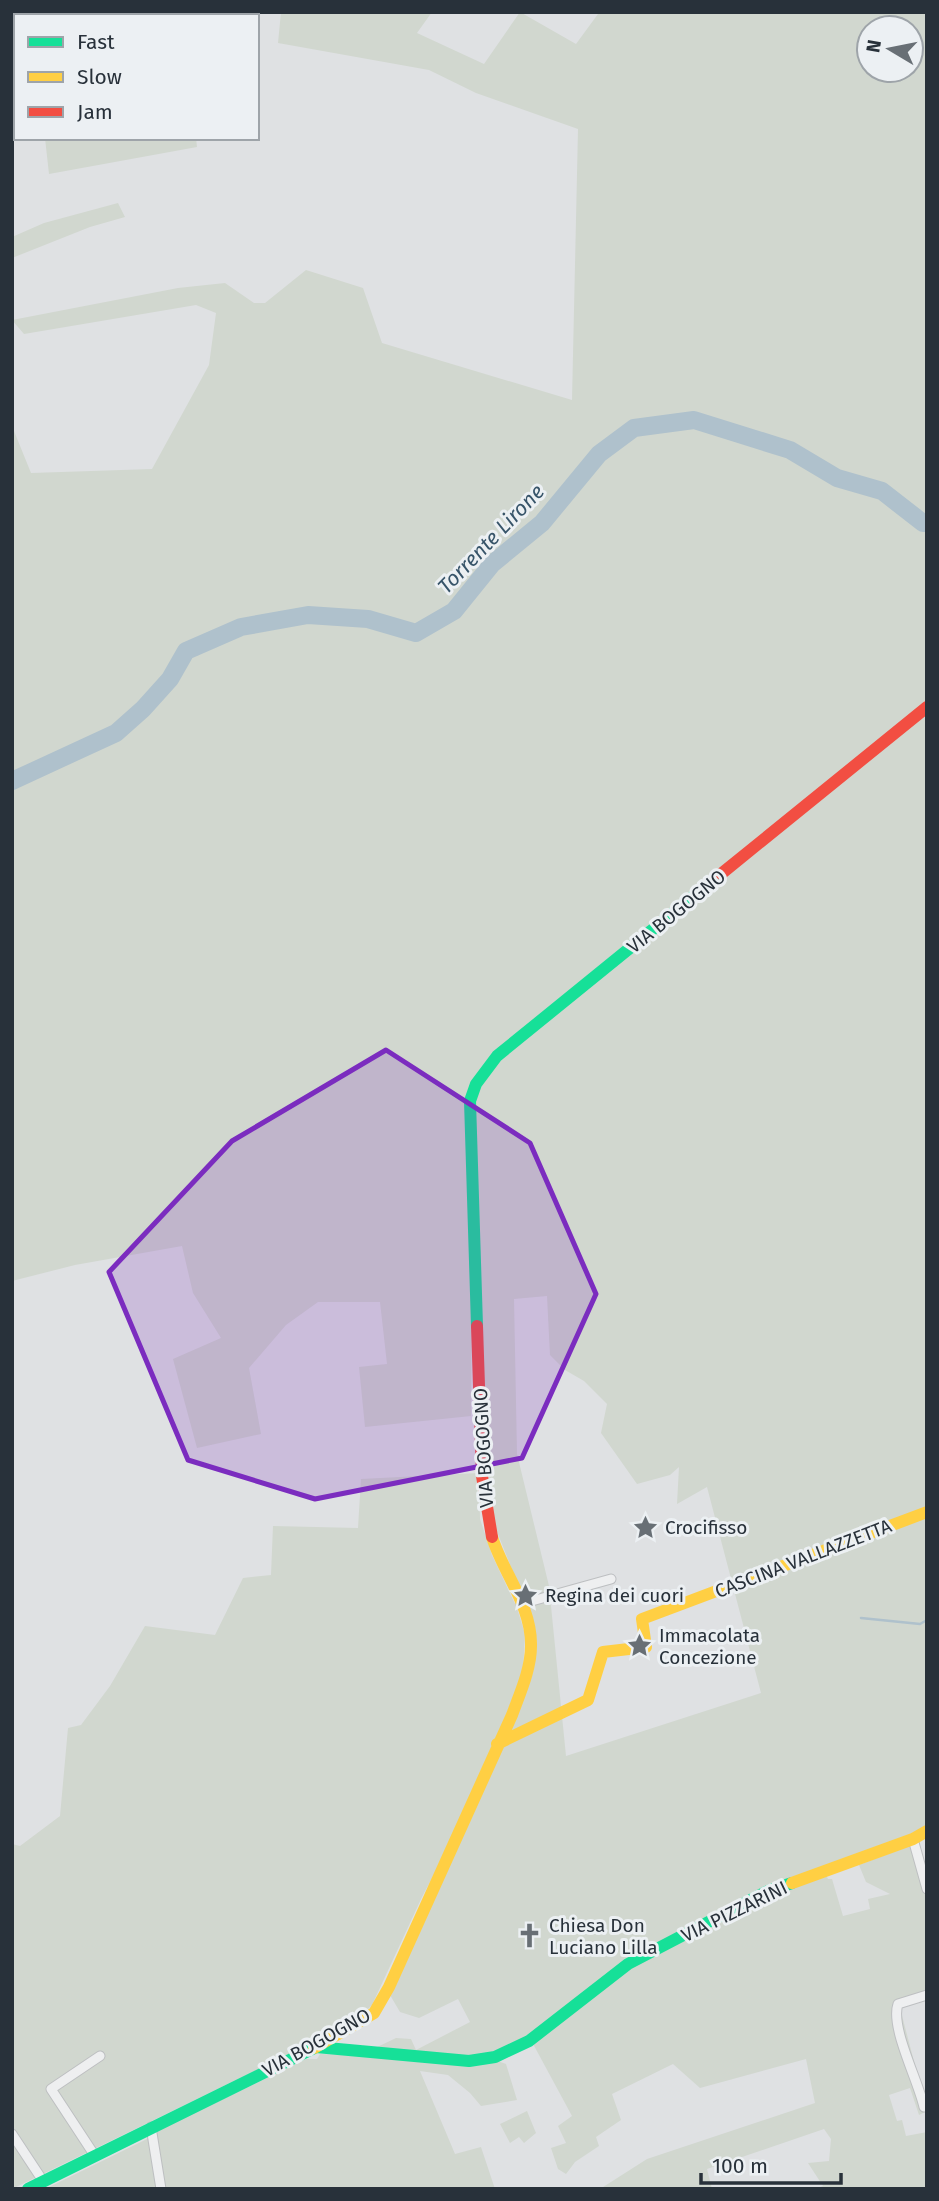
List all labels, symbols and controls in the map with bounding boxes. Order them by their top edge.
legend [14,14,259,140]
north arrow [855,14,925,84]
text: Fast [77,29,115,55]
text: N [861,38,886,54]
text: Slow [77,64,122,90]
text: Jam [77,99,113,125]
water label: Torrente Lirone [432,479,550,599]
street label: VIA BOGOGNO [622,865,730,958]
street label: VIA BOGOGNO [469,1387,498,1509]
place icon: Crocifisso [631,1513,659,1541]
street label: CASCINA VALLAZZETTA [712,1514,895,1603]
place label: Crocifisso [665,1516,747,1539]
place icon: Regina dei cuori [511,1581,539,1609]
place label: Regina dei cuori [545,1584,684,1607]
place label: Immacolata Concezione [659,1624,760,1669]
place icon: Immacolata Concezione [625,1632,653,1660]
street label: VIA PIZZARINI [677,1876,791,1947]
place label: Chiesa Don Luciano Lilla [549,1914,657,1959]
church icon: Chiesa Don Luciano Lilla [515,1922,543,1950]
street label: VIA BOGOGNO [258,2003,374,2082]
scale bar [701,2142,841,2186]
text: 100 m [712,2153,768,2179]

